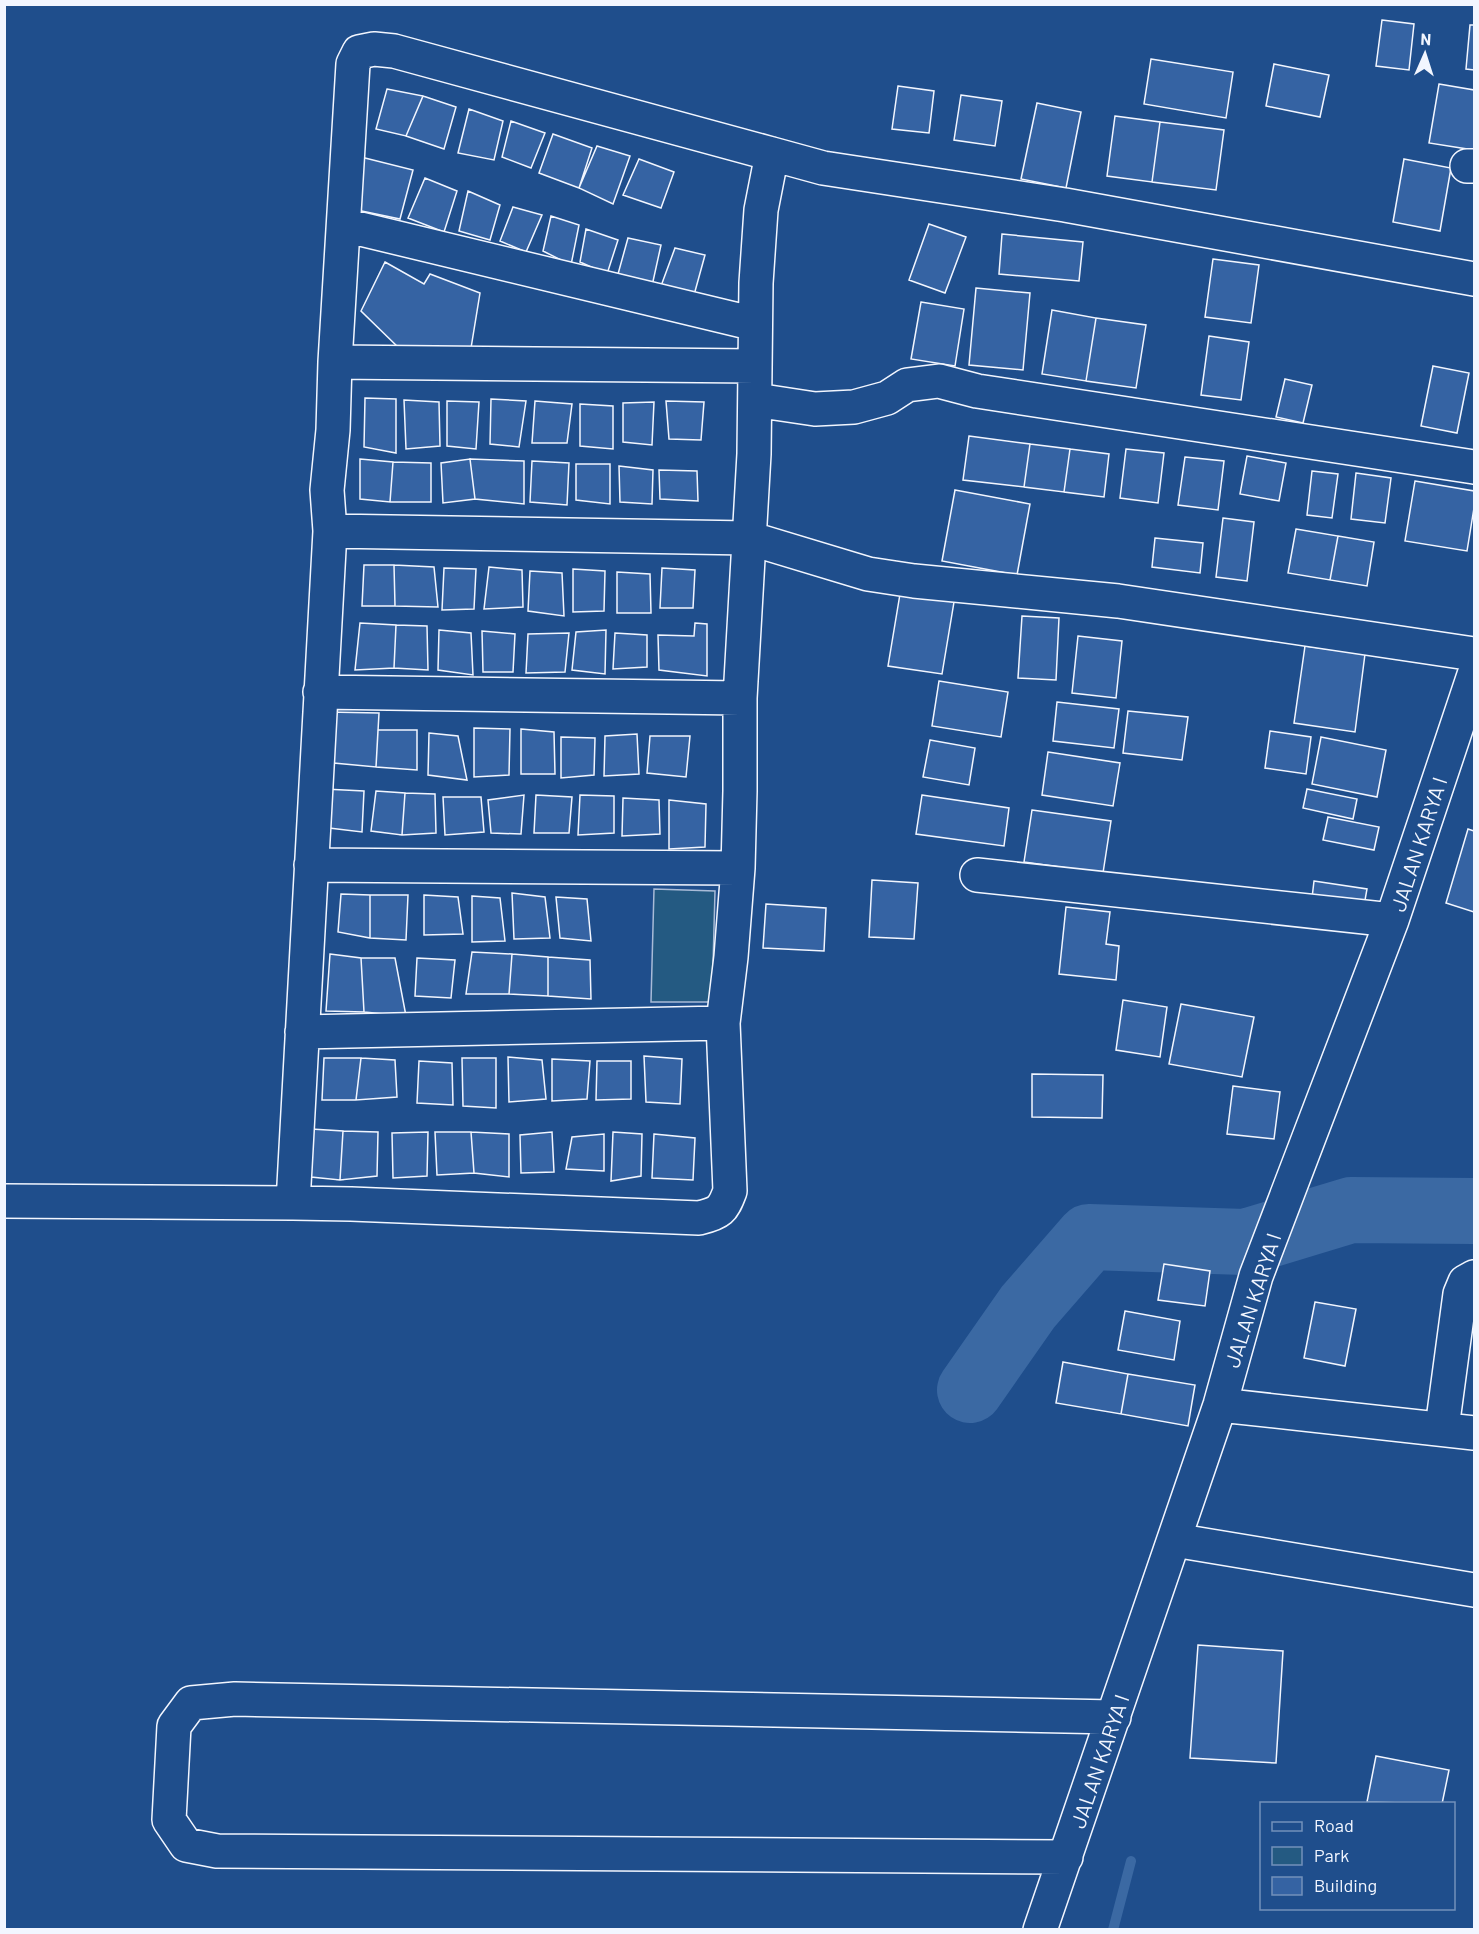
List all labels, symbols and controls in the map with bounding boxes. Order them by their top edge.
north arrow [1395,24,1455,84]
text: N [1420,29,1432,48]
street label: JALAN KARYA I [1384,774,1452,914]
street label: JALAN KARYA I [1218,1230,1286,1370]
street label: JALAN KARYA I [1064,1691,1134,1831]
legend [1260,1802,1455,1910]
text: Road [1314,1814,1354,1836]
text: Park [1314,1844,1349,1866]
text: Building [1314,1874,1377,1896]

